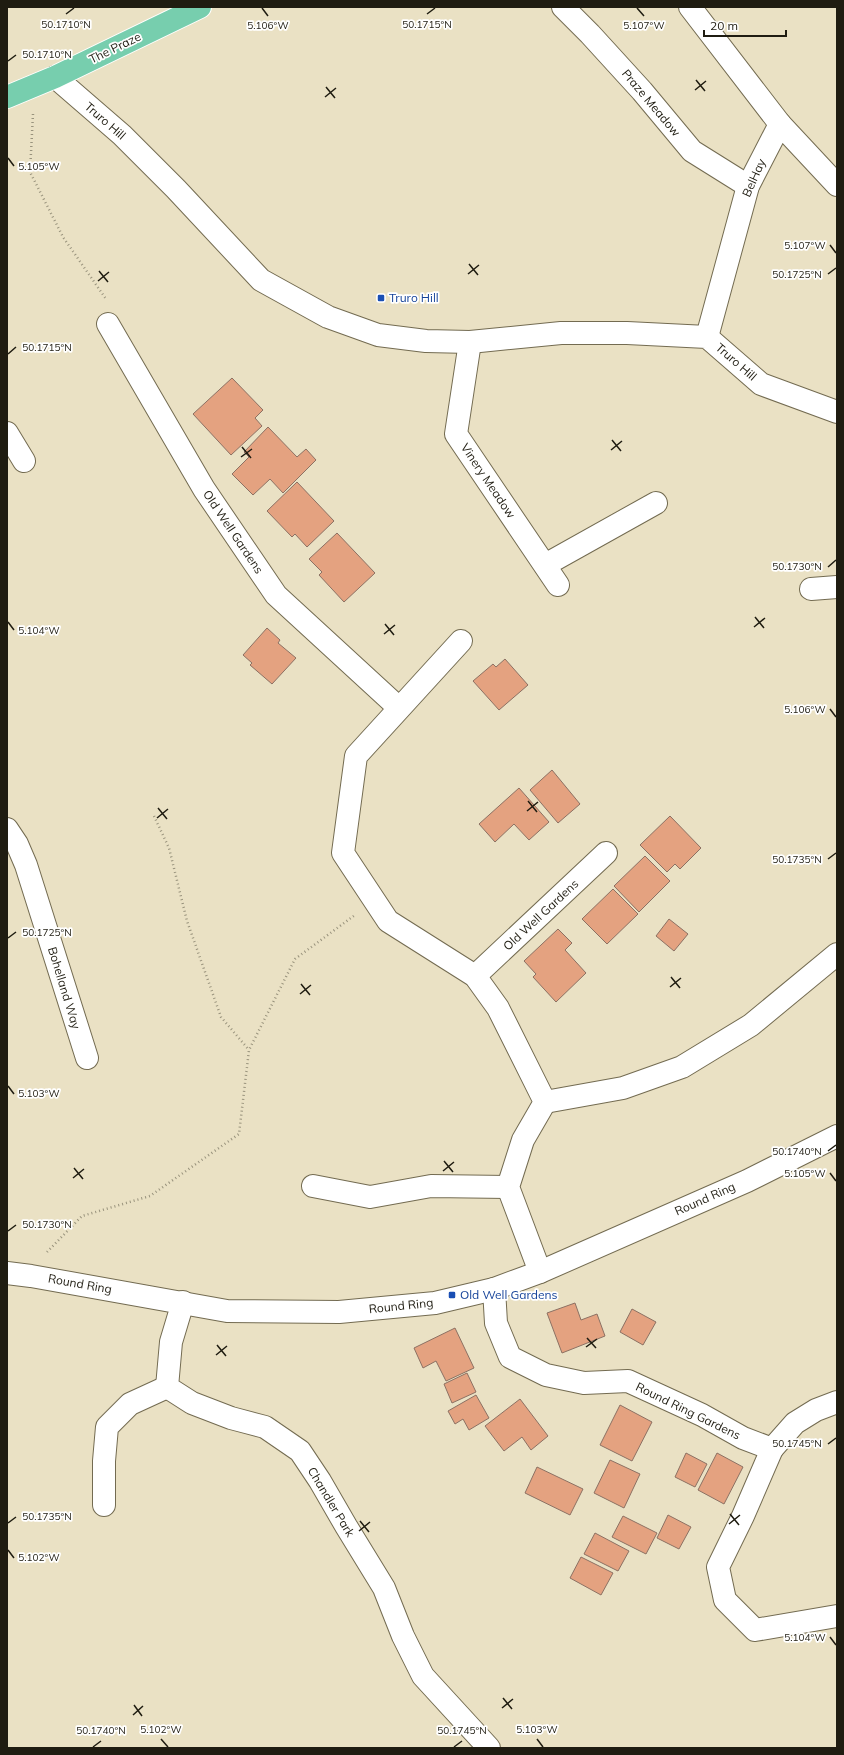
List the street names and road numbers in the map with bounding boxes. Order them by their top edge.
street label: The Praze [86,29,143,67]
street label: Praze Meadow [619,66,684,140]
street label: Truro Hill [82,99,129,143]
street label: BelHay [739,156,769,199]
street label: Truro Hill [713,340,760,384]
street label: Vinery Meadow [458,440,519,522]
street label: Old Well Gardens [200,487,267,576]
street label: Old Well Gardens [500,876,581,953]
street label: Bohelland Way [45,945,84,1031]
street label: Round Ring [672,1179,737,1219]
street label: Round Ring [47,1270,113,1297]
street label: Round Ring [368,1295,434,1316]
street label: Round Ring Gardens [633,1379,743,1442]
street label: Chandler Park [305,1464,359,1540]

